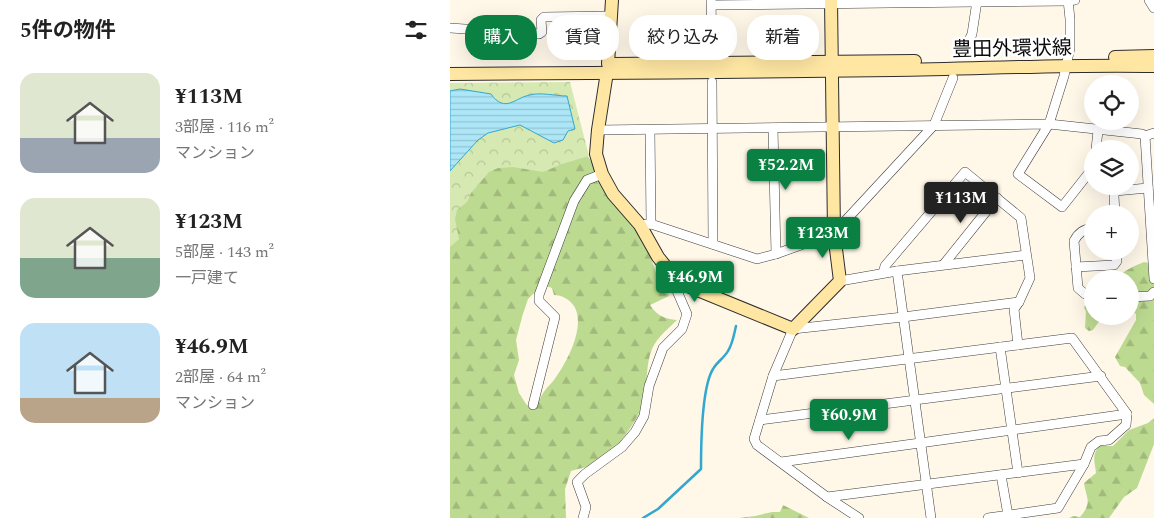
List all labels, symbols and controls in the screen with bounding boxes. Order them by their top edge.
text: 5件の物件 [20,15,116,47]
chip: 購入 [465,15,537,60]
chip: 賃貸 [547,15,619,60]
chip: 絞り込み [629,15,737,60]
chip: 新着 [747,15,819,60]
icon: filters [402,16,430,44]
street label: 豊田外環状線 [952,33,1072,65]
map controls [1084,75,1139,325]
button: locate [1084,75,1139,130]
text: ¥113M [175,81,243,113]
icon: home [60,93,120,153]
text: 3部屋 · 116 m² [175,115,274,139]
button: layers [1084,140,1139,195]
text: マンション [175,141,255,165]
pin: ¥52.2M [745,148,827,191]
text: ¥52.2M [758,153,814,177]
pin: ¥113M [926,182,996,224]
text: ¥113M [935,186,987,210]
button: + [1084,205,1139,260]
text: ¥123M [175,206,243,238]
pin: ¥123M [788,216,858,259]
icon: home [60,218,120,278]
text: ¥123M [797,221,849,245]
text: 5部屋 · 143 m² [175,240,274,264]
pin: ¥46.9M [654,260,736,303]
text: ¥46.9M [667,265,723,289]
text: 一戸建て [175,266,239,290]
button: − [1084,270,1139,325]
text: ¥46.9M [175,331,249,363]
icon: home [60,343,120,403]
text: 2部屋 · 64 m² [175,365,266,389]
text: マンション [175,391,255,415]
pin: ¥60.9M [808,398,890,441]
text: ¥60.9M [821,403,877,427]

